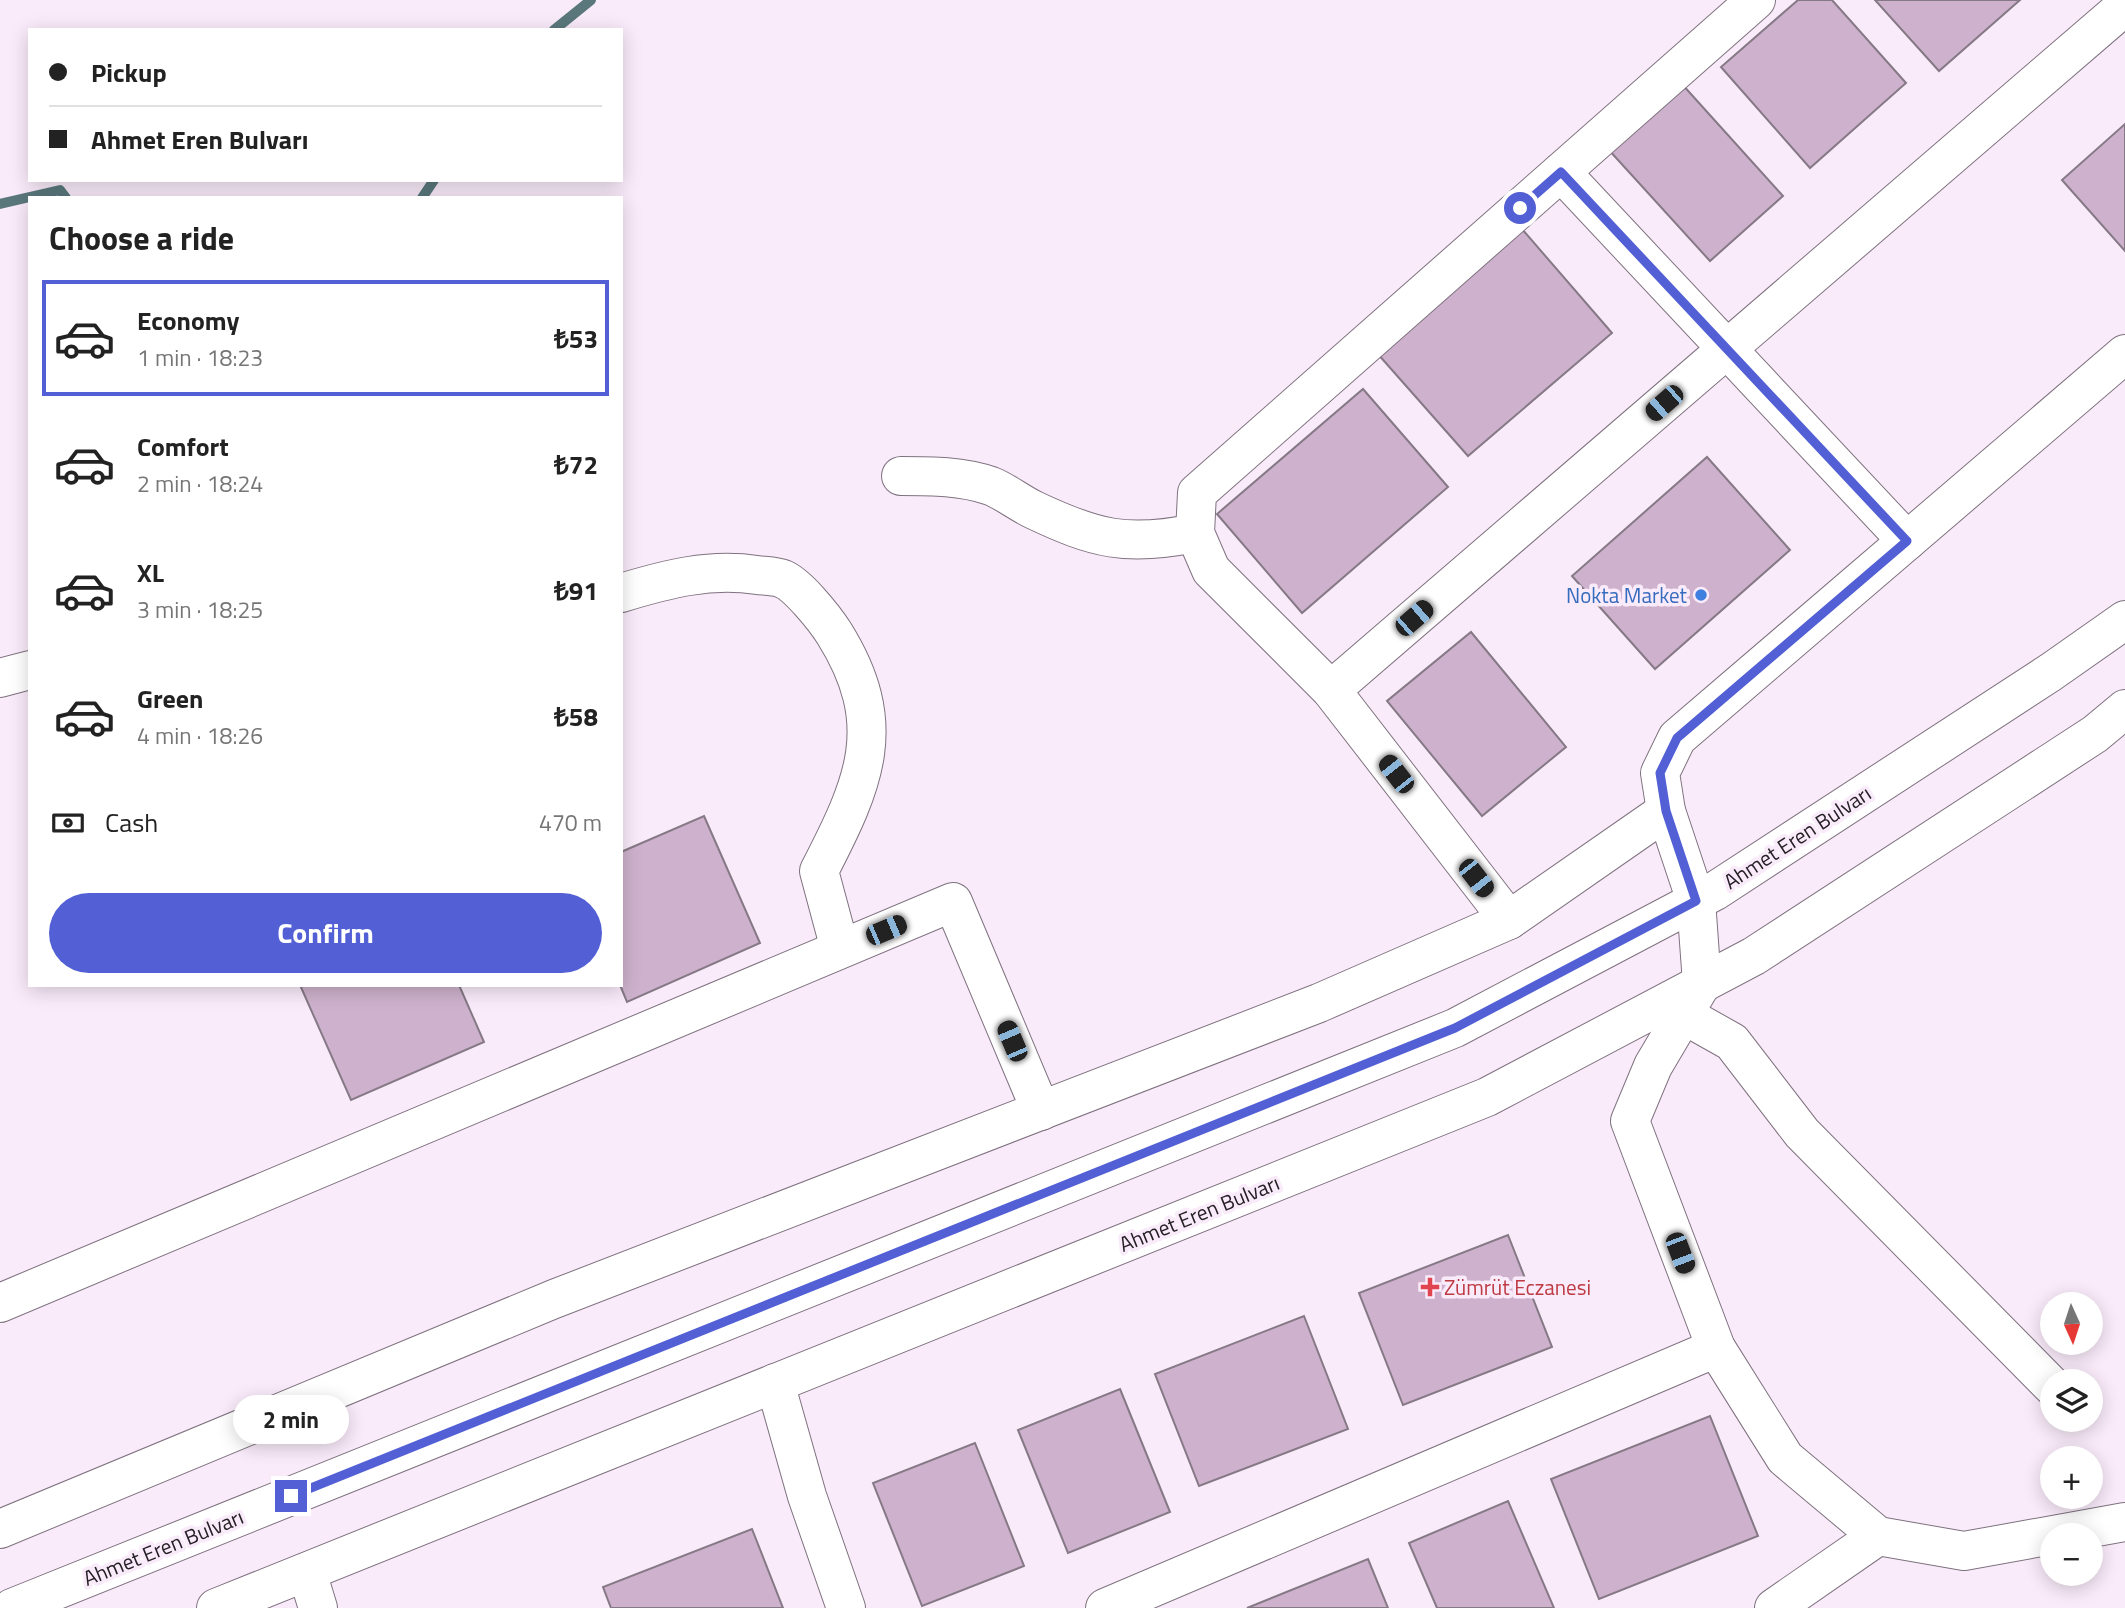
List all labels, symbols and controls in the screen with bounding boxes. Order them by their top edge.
text: Pickup [91,53,167,92]
text: Ahmet Eren Bulvarı [91,120,308,159]
route start [1504,192,1536,224]
text: Choose a ride [49,214,234,262]
text: Economy [137,301,239,340]
icon: car [53,307,116,370]
text: ₺53 [554,319,598,358]
text: 1 min · 18:23 [137,340,263,375]
car [1642,381,1687,425]
text: Comfort [137,427,229,466]
icon: car [53,433,116,496]
text: ₺72 [554,445,598,484]
text: 2 min · 18:24 [137,466,263,501]
text: XL [137,553,164,592]
icon: car [53,559,116,622]
text: ₺91 [554,571,598,610]
place label: Nokta Market [1566,579,1688,611]
marker: Nokta Market [1693,587,1709,603]
text: 3 min · 18:25 [137,592,263,627]
car [1392,596,1437,640]
text: Green [137,679,203,718]
icon: car [53,685,116,748]
text: ₺58 [554,697,598,736]
text: 4 min · 18:26 [137,718,263,753]
car [1375,751,1418,797]
street label: Ahmet Eren Bulvarı [1717,777,1877,897]
text: Cash [105,803,158,842]
icon: cash [49,804,87,842]
text: 470 m [539,805,602,840]
car [1455,855,1498,901]
button: Confirm [49,893,602,973]
car [863,912,910,948]
car [995,1018,1030,1064]
street label: Ahmet Eren Bulvarı [1114,1166,1284,1260]
car [1663,1230,1698,1276]
place label: Zümrüt Eczanesi [1444,1271,1591,1303]
marker: Zümrüt Eczanesi [1422,1279,1438,1295]
north arrow [2040,1292,2104,1354]
map controls [2040,1292,2103,1586]
button: layers [2040,1369,2103,1432]
callout: 2 min [233,1394,349,1444]
text: 2 min [263,1402,319,1437]
button: + [2040,1446,2103,1509]
route end [275,1480,307,1512]
street label: Ahmet Eren Bulvarı [78,1500,248,1594]
button: − [2040,1523,2103,1586]

